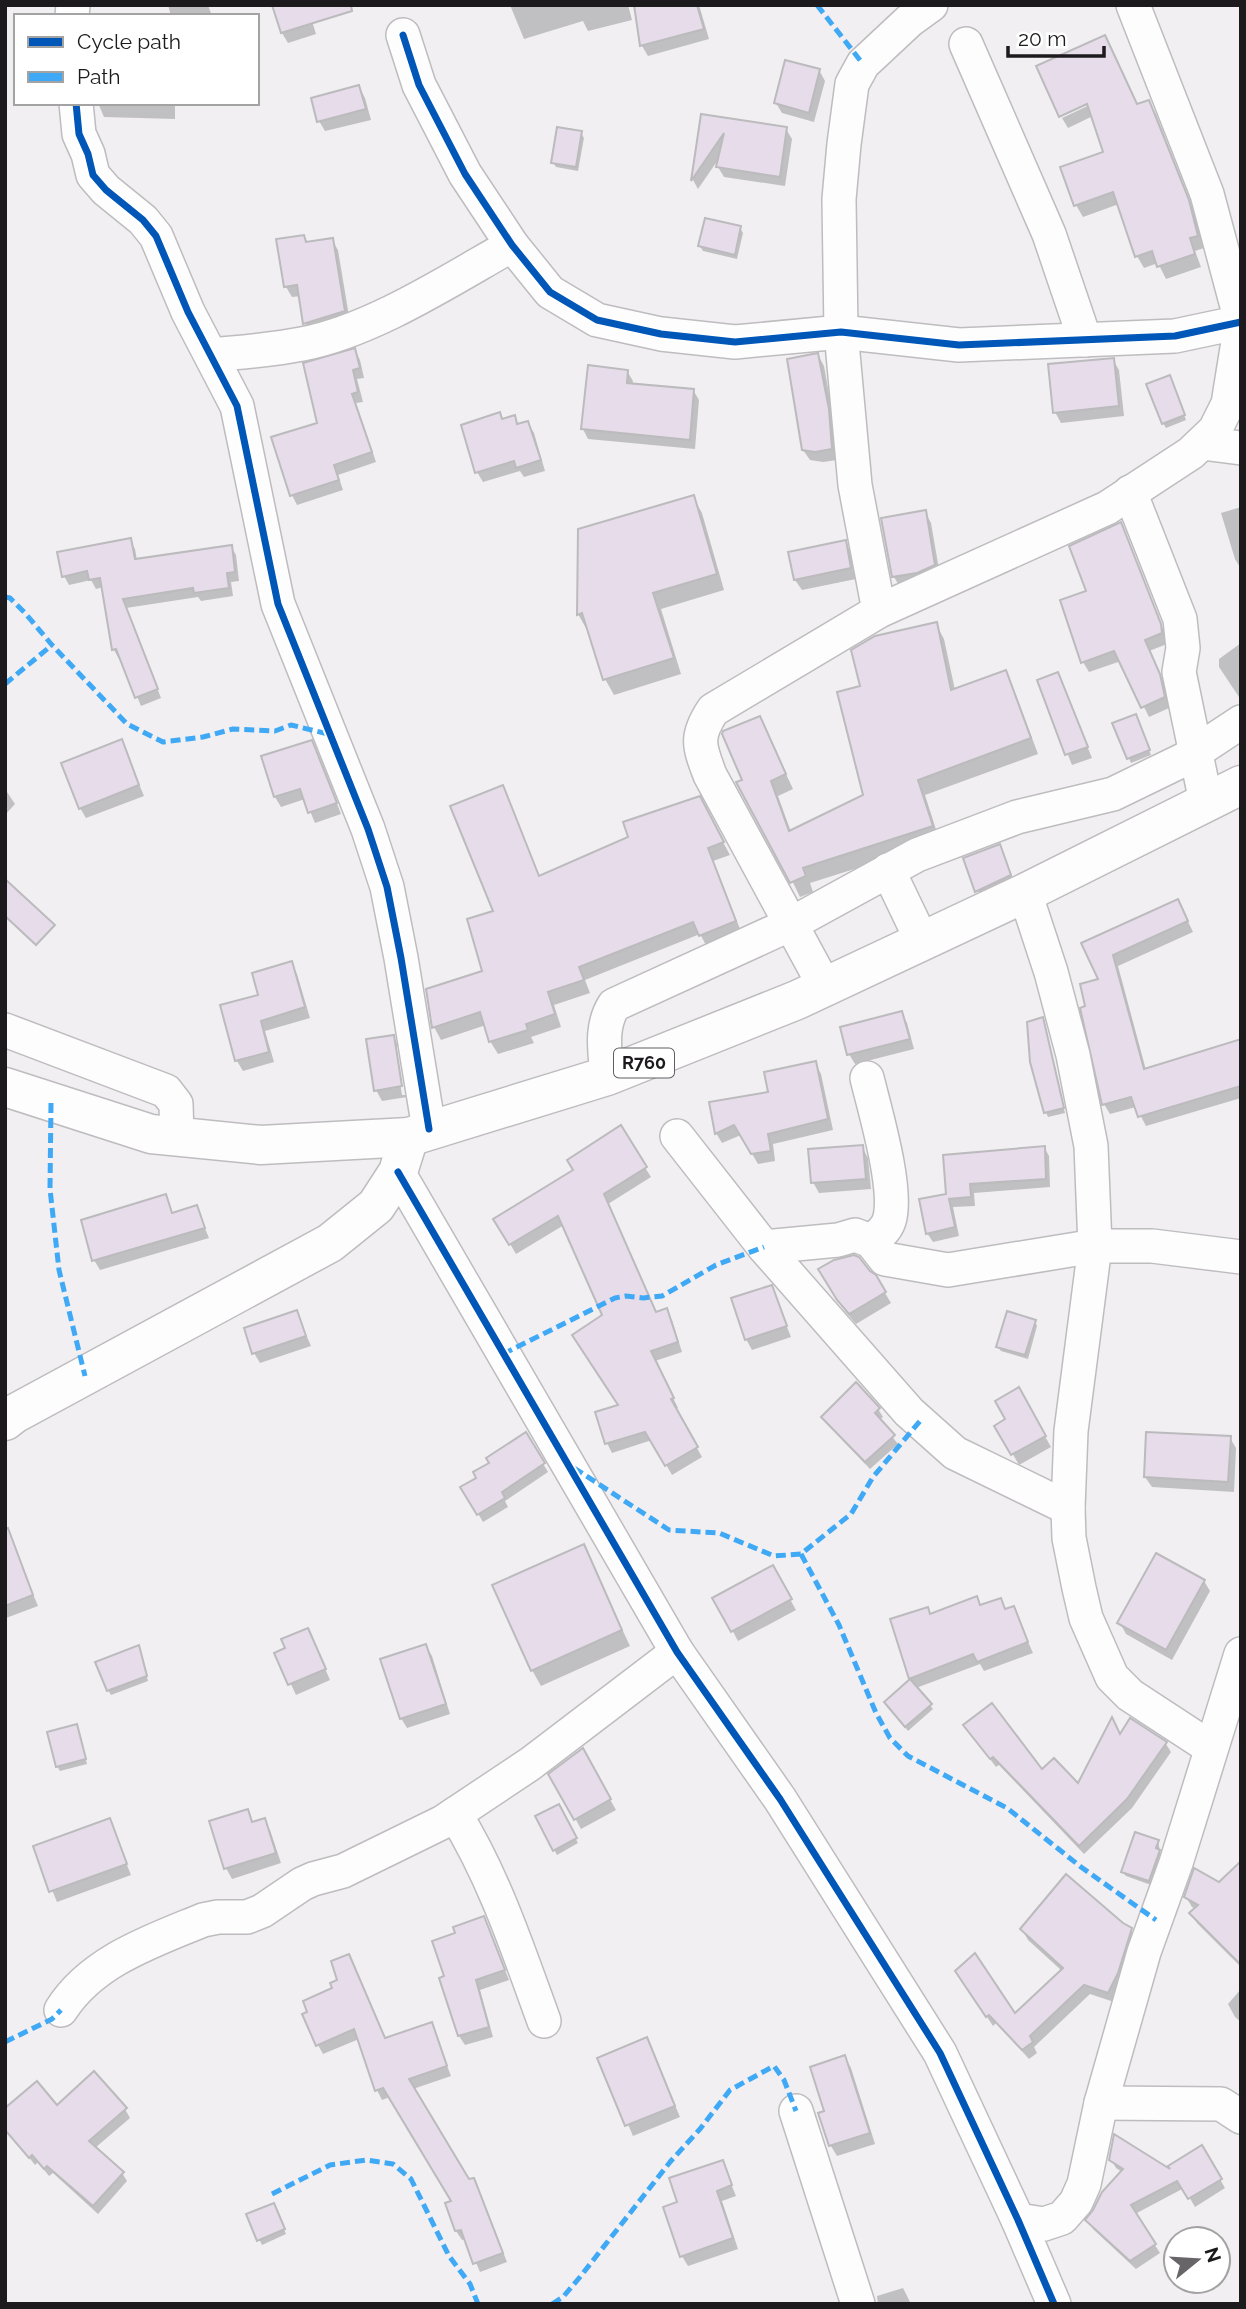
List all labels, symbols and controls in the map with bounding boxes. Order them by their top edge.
legend [14,14,259,105]
scale bar [1008,14,1104,58]
text: 20 m [1018,26,1066,51]
text: Cycle path [77,29,181,54]
text: Path [77,64,121,89]
road number: R760 [614,1048,674,1078]
north arrow [1162,2225,1232,2295]
text: N [1200,2244,1226,2265]

